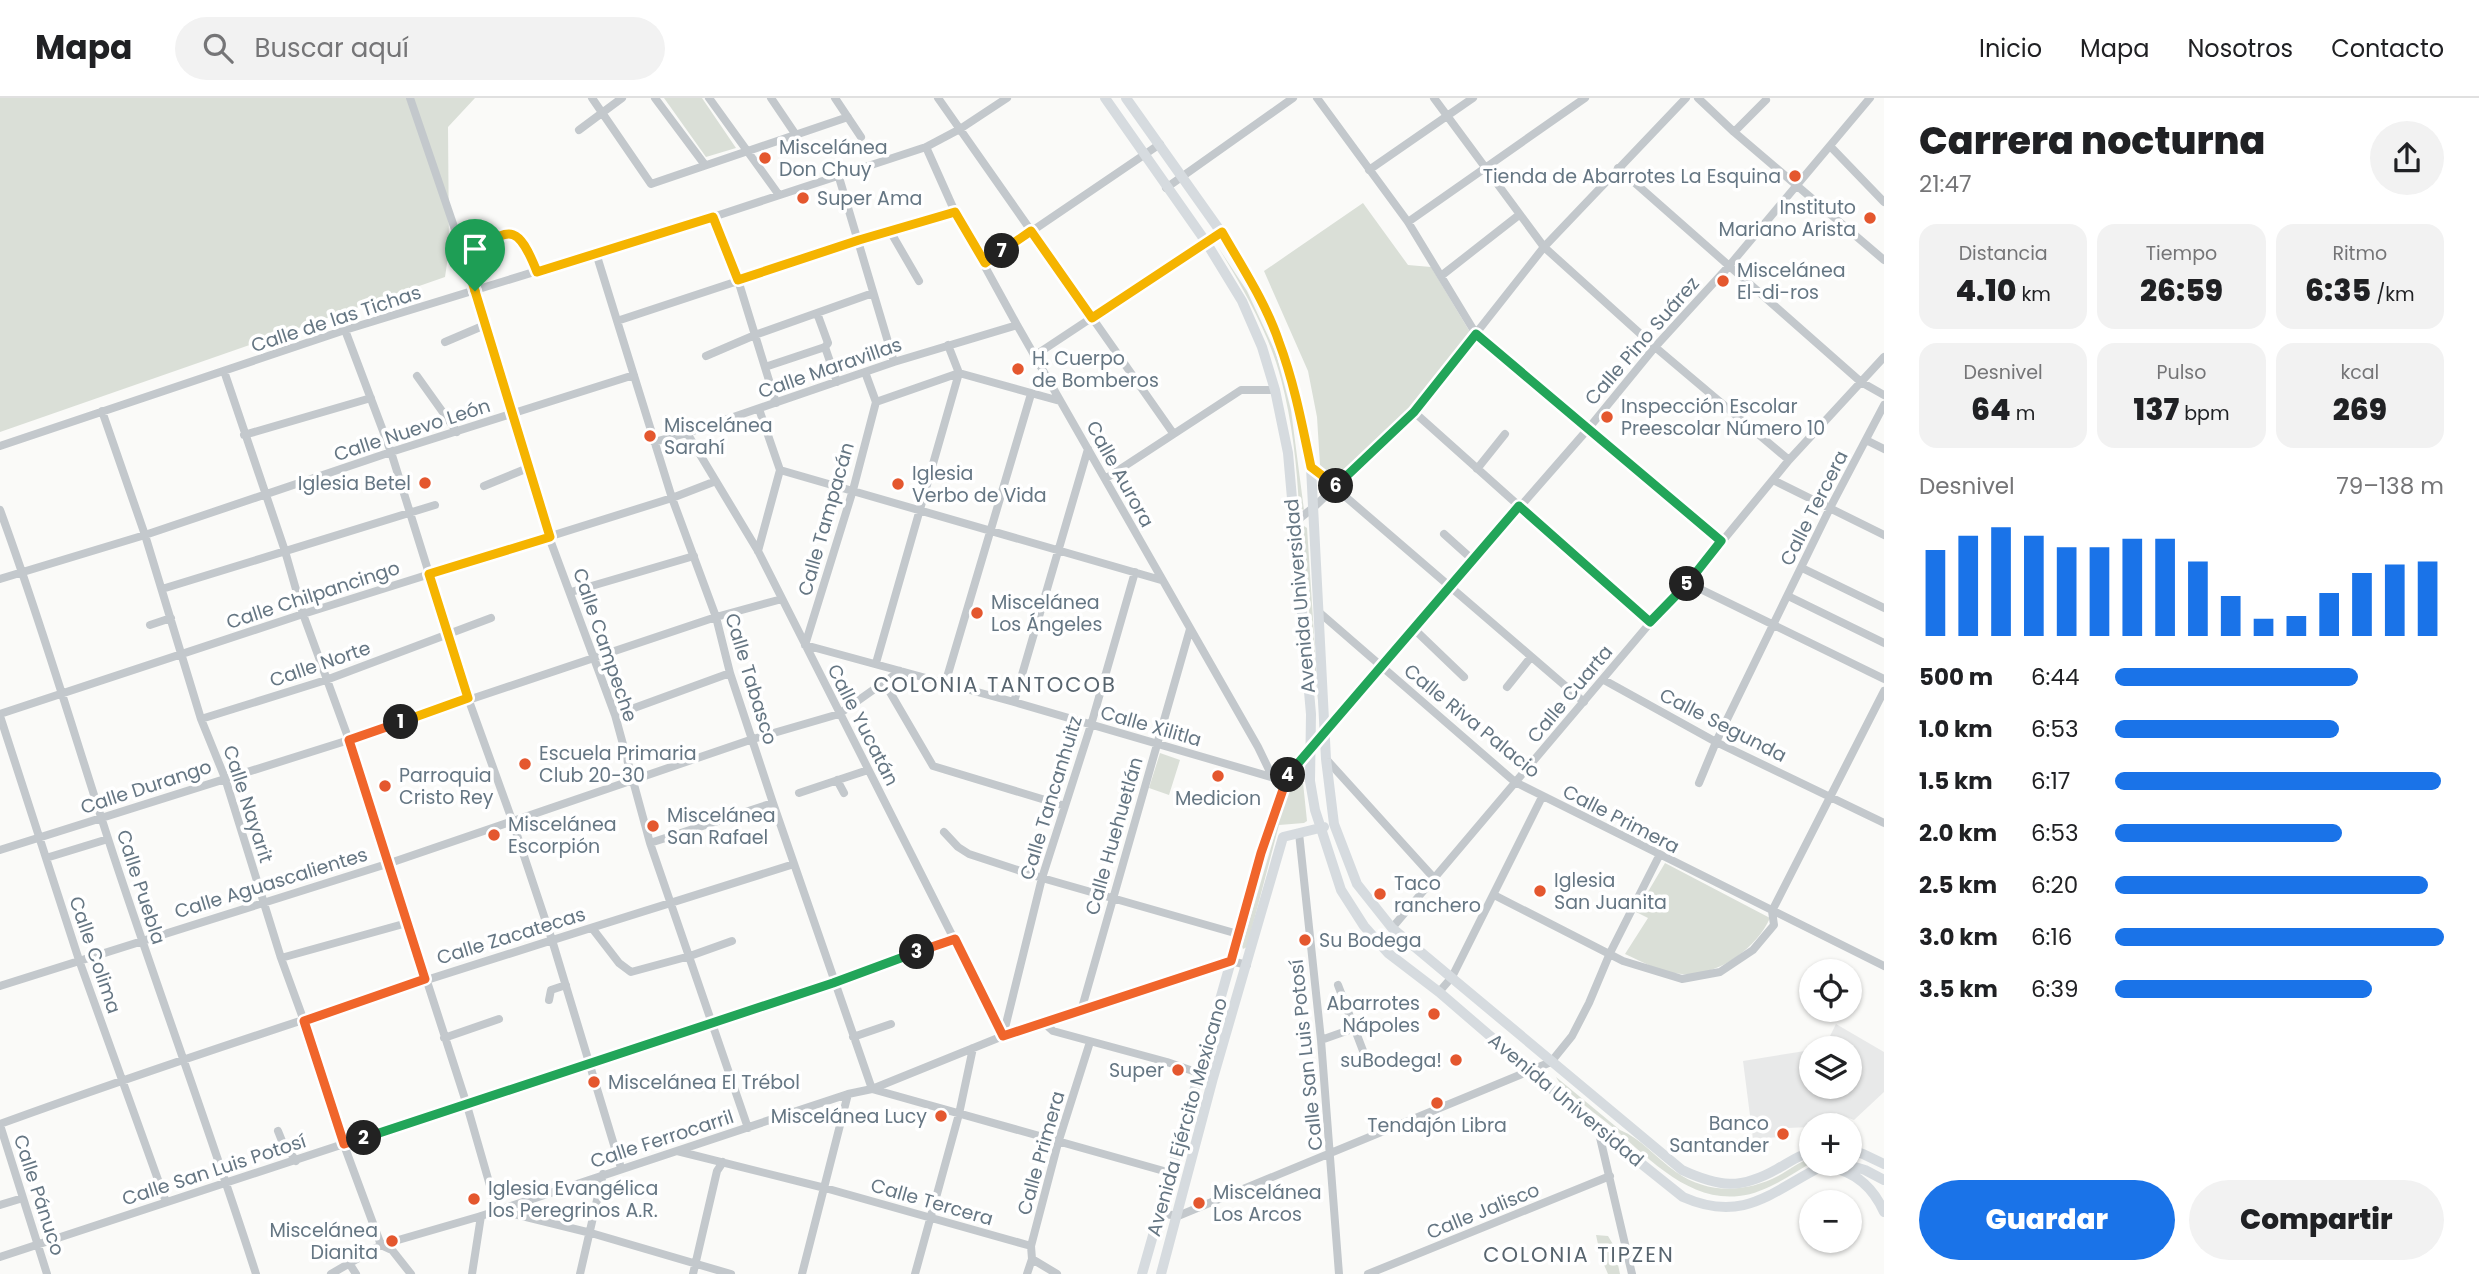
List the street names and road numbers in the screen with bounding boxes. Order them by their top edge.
street label: Calle Pino Suárez [1579,271,1705,411]
street label: Calle de las Tichas [248,279,424,359]
street label: Calle Maravillas [755,331,905,405]
street label: Calle Nuevo León [330,392,494,468]
street label: Calle Aurora [1080,416,1160,532]
street label: Calle Tampacán [791,439,861,599]
street label: Calle Tercera [1773,446,1855,570]
street label: Avenida Universidad [1278,498,1322,694]
street label: Calle Chilpancingo [223,554,403,636]
street label: Calle Campeche [566,565,644,725]
street label: Calle Tabasco [718,610,784,748]
street label: Calle Norte [266,634,374,694]
street label: Calle Cuarta [1521,639,1619,749]
street label: Calle Riva Palacio [1398,658,1546,784]
street label: Calle Yucatán [821,659,905,791]
street label: Calle Segunda [1655,681,1791,769]
street label: Calle Xilitla [1097,699,1205,753]
street label: Calle Tancanhuitz [1013,713,1089,883]
street label: Calle Nayarit [216,742,280,866]
street label: Calle Durango [77,753,215,821]
street label: Calle Huehuetlán [1078,754,1150,918]
street label: Calle Primera [1558,778,1684,860]
street label: Calle Puebla [110,826,172,948]
street label: Calle Aguascalientes [171,841,371,925]
street label: Calle Colima [62,893,128,1017]
street label: Calle Zacatecas [433,901,589,971]
street label: Calle San Luis Potosí [1283,958,1329,1152]
street label: Avenida Ejército Mexicano [1140,994,1234,1240]
street label: Avenida Universidad [1483,1027,1649,1173]
street label: Calle Primera [1010,1088,1072,1218]
street label: Calle Ferrocarril [587,1103,737,1175]
street label: Calle San Luis Potosí [119,1127,310,1212]
street label: Calle Pánuco [7,1131,71,1259]
street label: Calle Tercera [868,1172,996,1232]
street label: Calle Jalisco [1423,1176,1543,1246]

